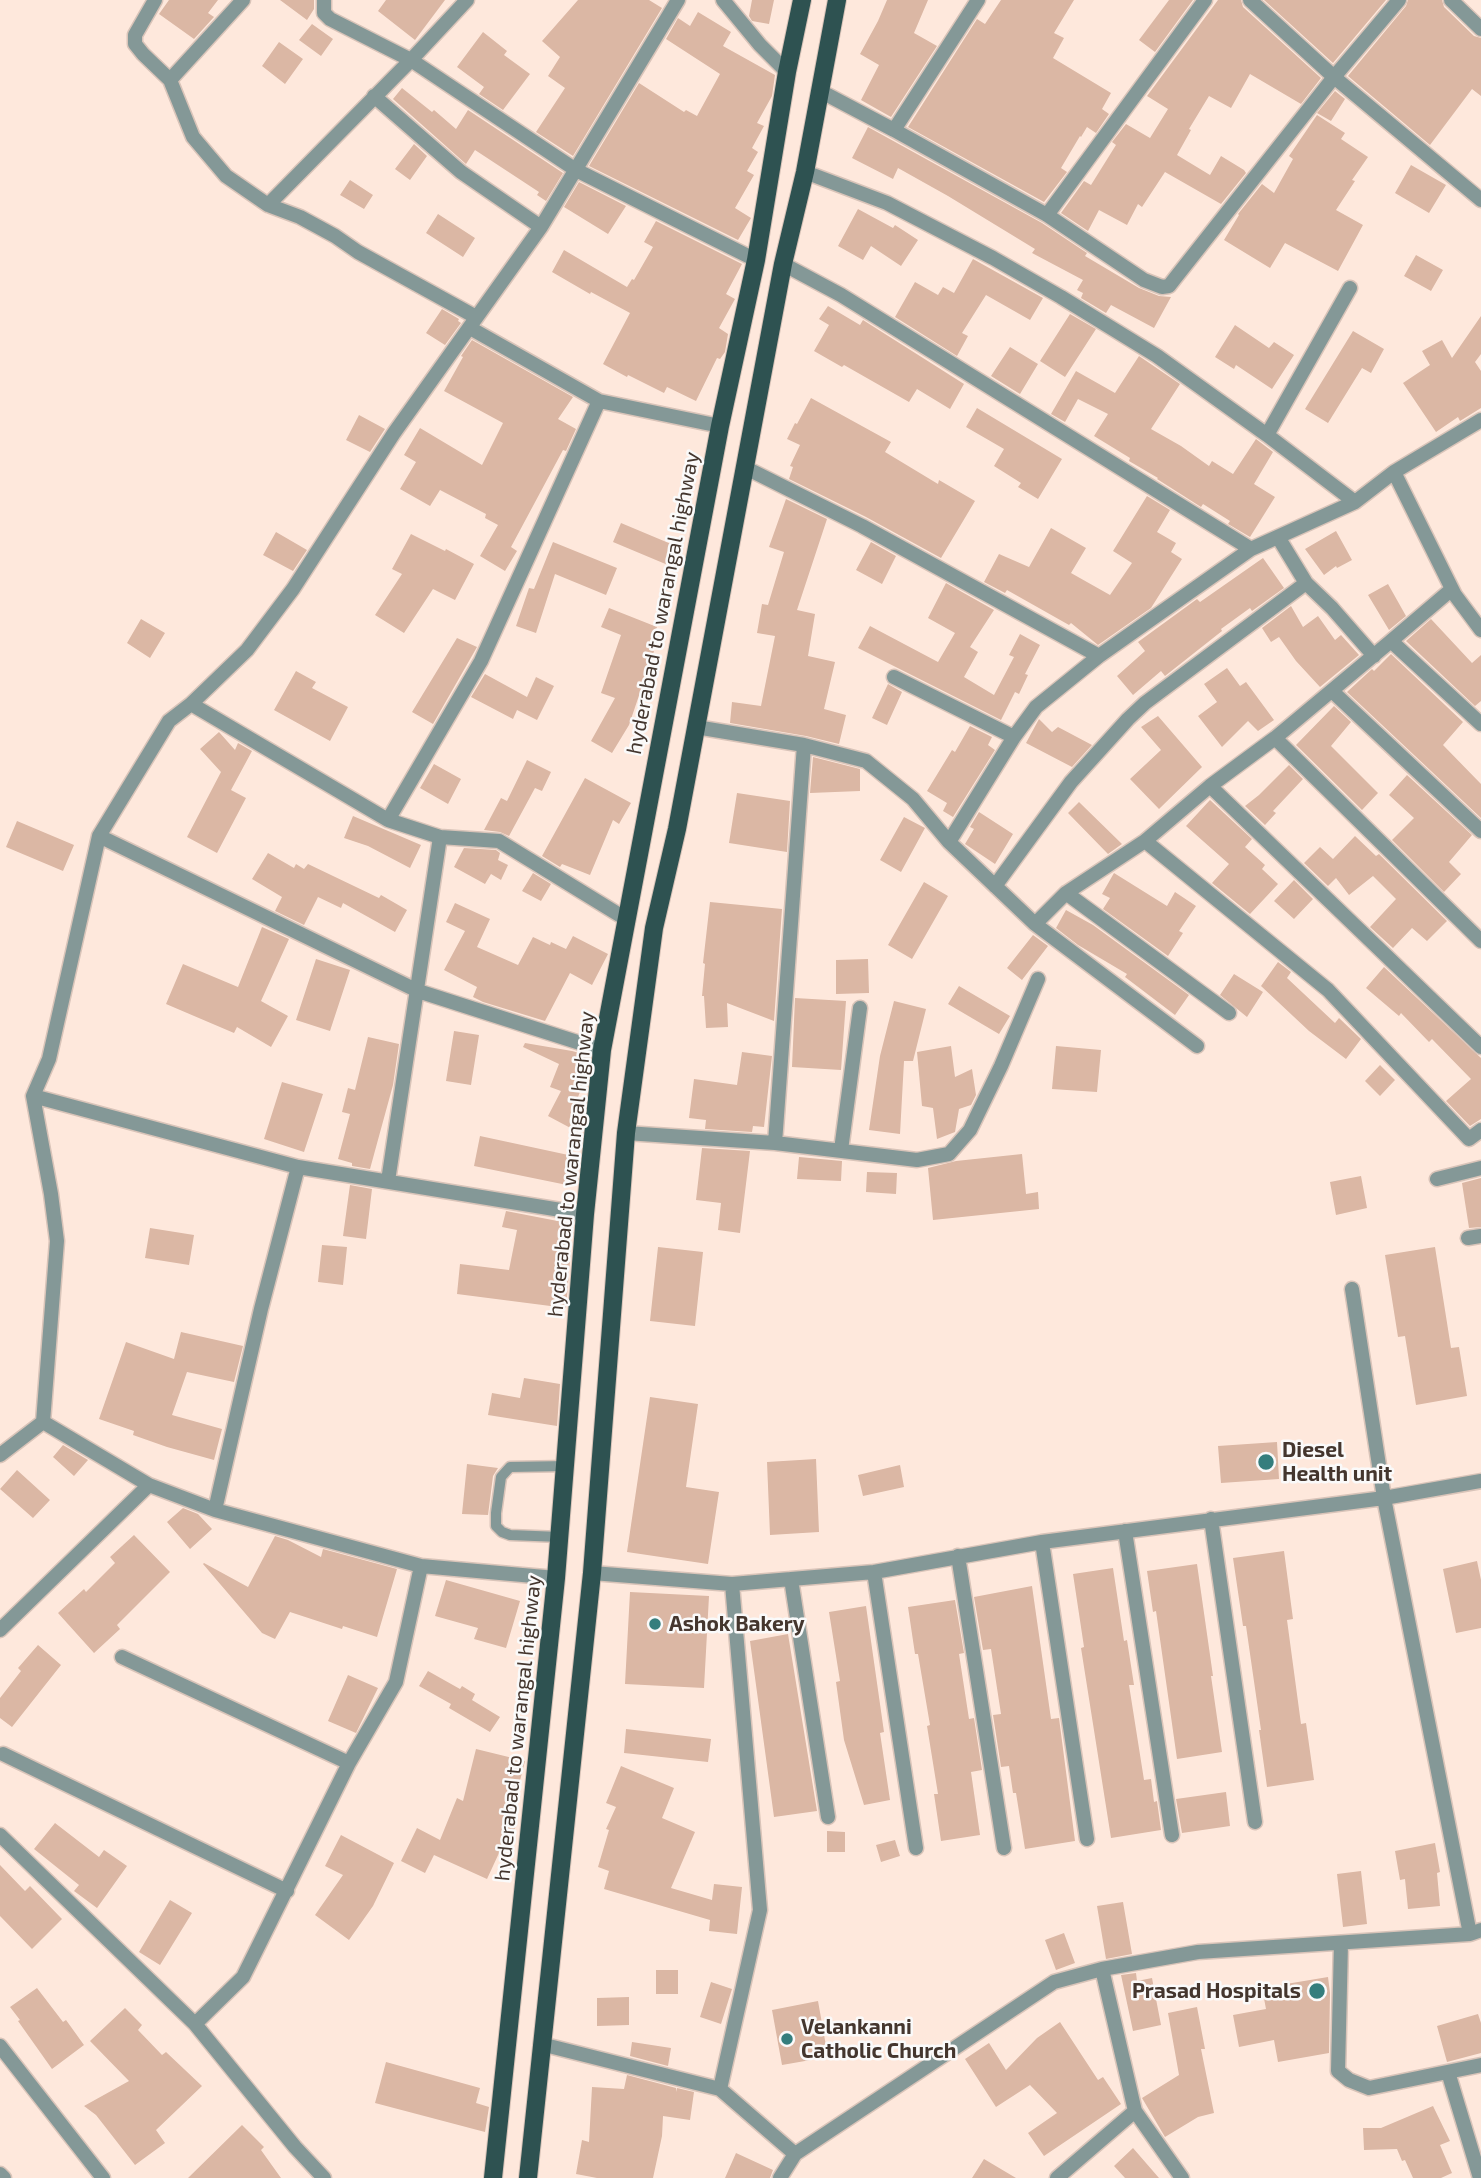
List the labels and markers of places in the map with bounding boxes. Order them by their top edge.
place label: Diesel Health unit [1282,1437,1392,1487]
marker: Diesel Health unit [1256,1452,1276,1472]
place label: Ashok Bakery [669,1611,805,1637]
marker: Ashok Bakery [647,1616,663,1632]
place label: Prasad Hospitals [1132,1978,1301,2004]
marker: Prasad Hospitals [1307,1981,1327,2001]
place label: Velankanni Catholic Church [801,2014,956,2064]
marker: Velankanni Catholic Church [779,2031,795,2047]

